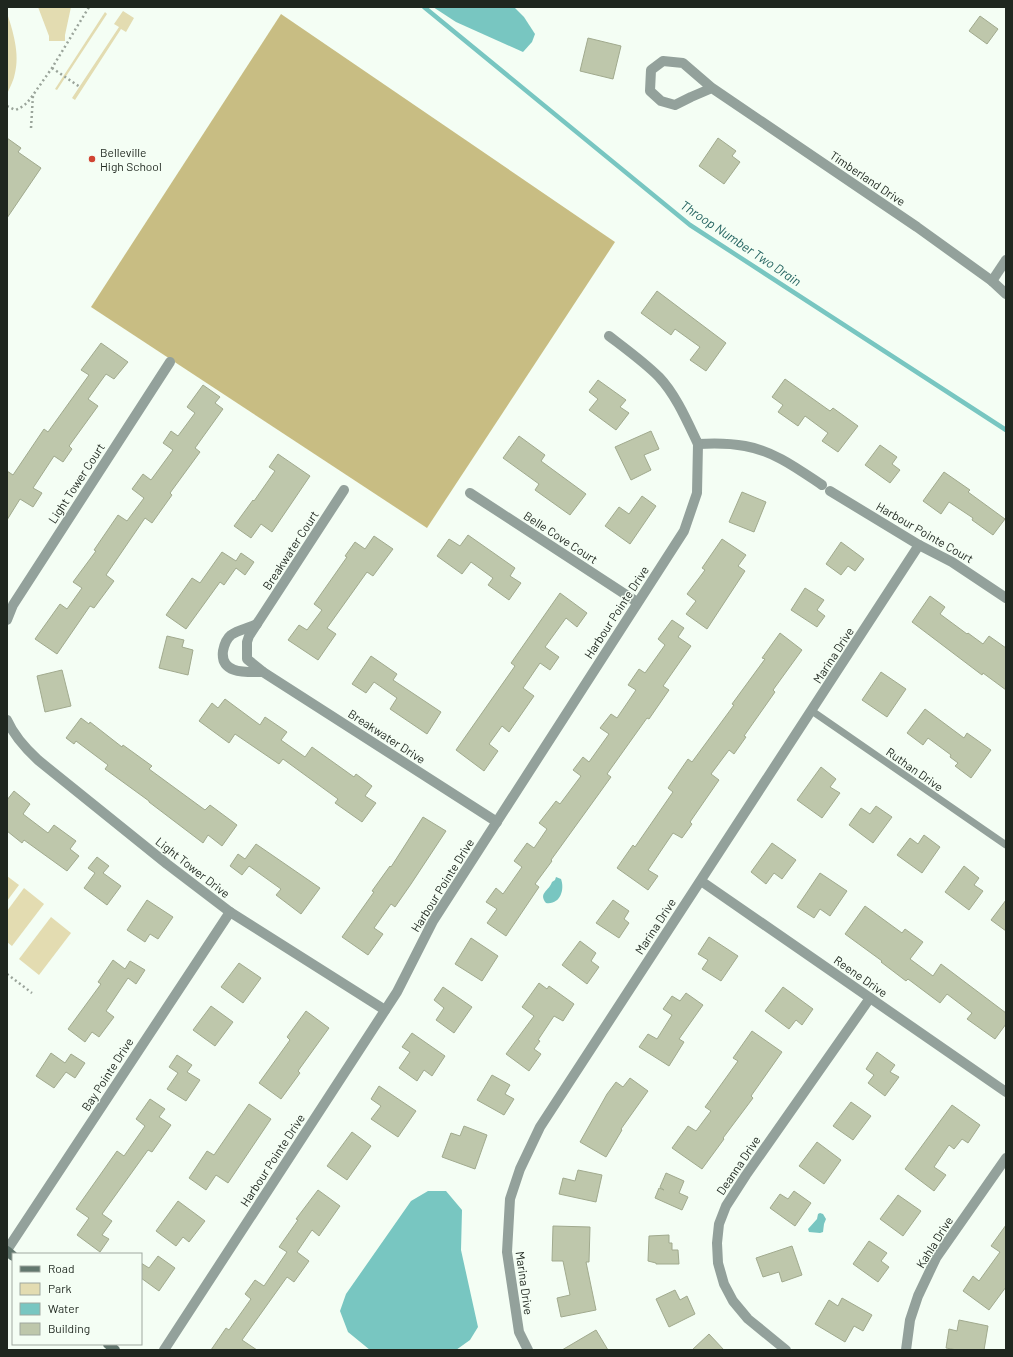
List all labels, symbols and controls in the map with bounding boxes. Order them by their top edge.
place label: Belleville High School [100,145,162,173]
street label: Timberland Drive [828,148,908,208]
marker: Belleville High School [87,154,97,164]
water label: Throop Number Two Drain [678,197,805,289]
street label: Light Tower Court [45,440,107,526]
street label: Harbour Pointe Court [874,499,976,565]
street label: Breakwater Court [259,508,321,592]
street label: Belle Cove Court [521,508,601,566]
street label: Harbour Pointe Drive [581,563,651,661]
street label: Marina Drive [810,624,856,686]
street label: Breakwater Drive [346,706,428,766]
street label: Ruthan Drive [884,744,946,794]
street label: Light Tower Drive [153,834,233,900]
street label: Harbour Pointe Drive [408,836,476,934]
street label: Marina Drive [632,895,678,957]
street label: Reene Drive [832,952,890,1000]
street label: Bay Pointe Drive [78,1035,136,1113]
street label: Harbour Pointe Drive [237,1111,307,1209]
street label: Deanna Drive [713,1133,763,1197]
street label: Kahla Drive [913,1214,955,1270]
street label: Marina Drive [514,1250,536,1316]
legend [12,1253,142,1345]
text: Road [48,1261,75,1275]
text: Park [48,1281,72,1295]
text: Water [48,1301,80,1315]
text: Building [48,1321,90,1335]

